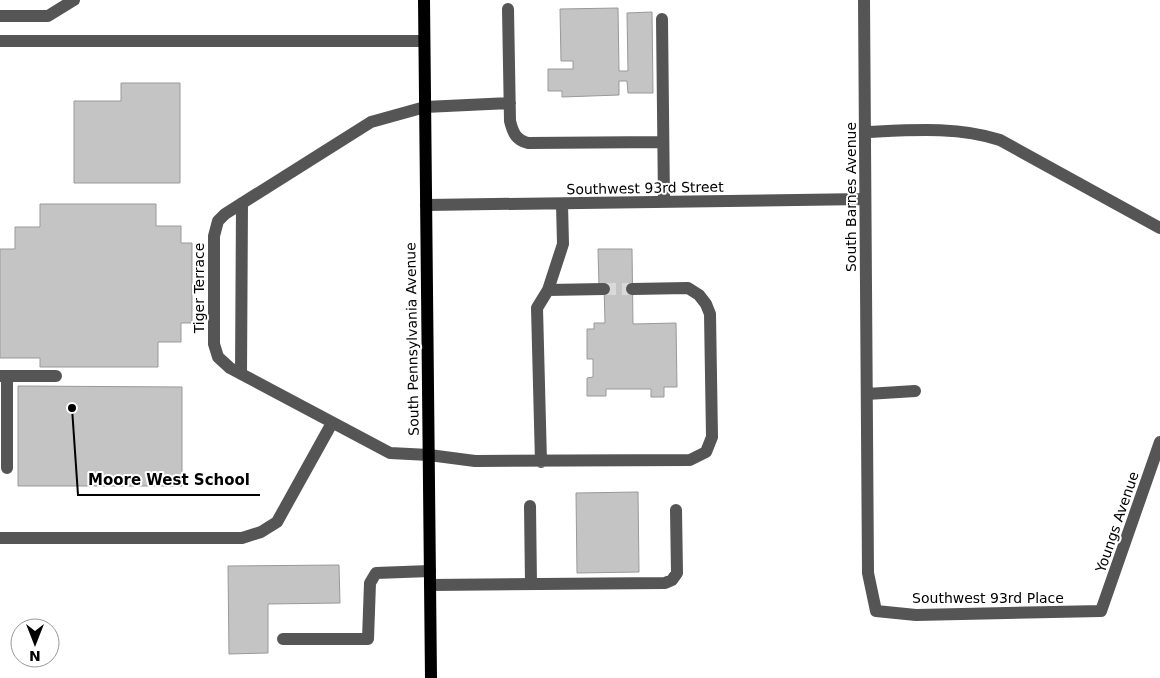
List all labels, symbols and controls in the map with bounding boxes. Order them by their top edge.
street label: South Barnes Avenue [843,122,859,272]
street label: Southwest 93rd Street [566,179,724,197]
street label: South Pennsylvania Avenue [402,242,422,436]
street label: Tiger Terrace [191,243,207,334]
callout: Moore West School [78,465,260,495]
street label: Youngs Avenue [1092,469,1142,576]
text: Moore West School [88,471,250,489]
street label: Southwest 93rd Place [912,590,1064,606]
north arrow [10,618,60,668]
text: N [29,648,41,664]

